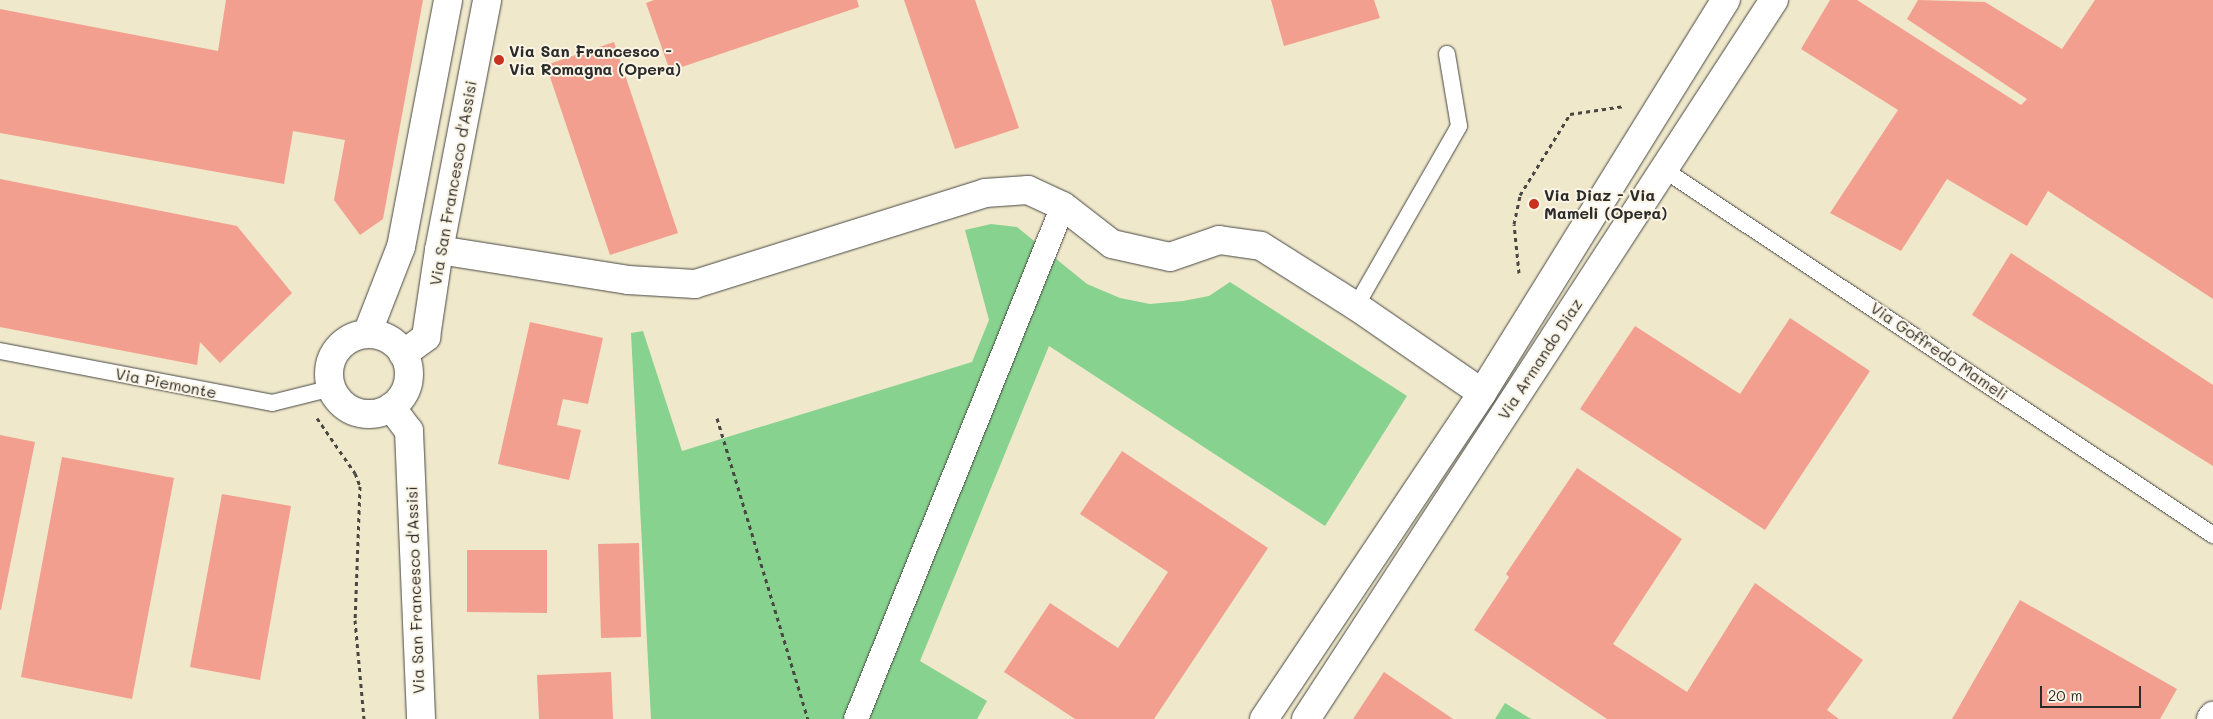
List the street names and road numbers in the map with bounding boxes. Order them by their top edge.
street label: Via San Francesco d'Assisi [425,79,481,287]
street label: Via Armando Diaz [1494,295,1586,423]
street label: Via Goffredo Mameli [1867,298,2011,404]
street label: Via Piemonte [114,364,218,402]
street label: Via San Francesco d'Assisi [402,486,428,694]

